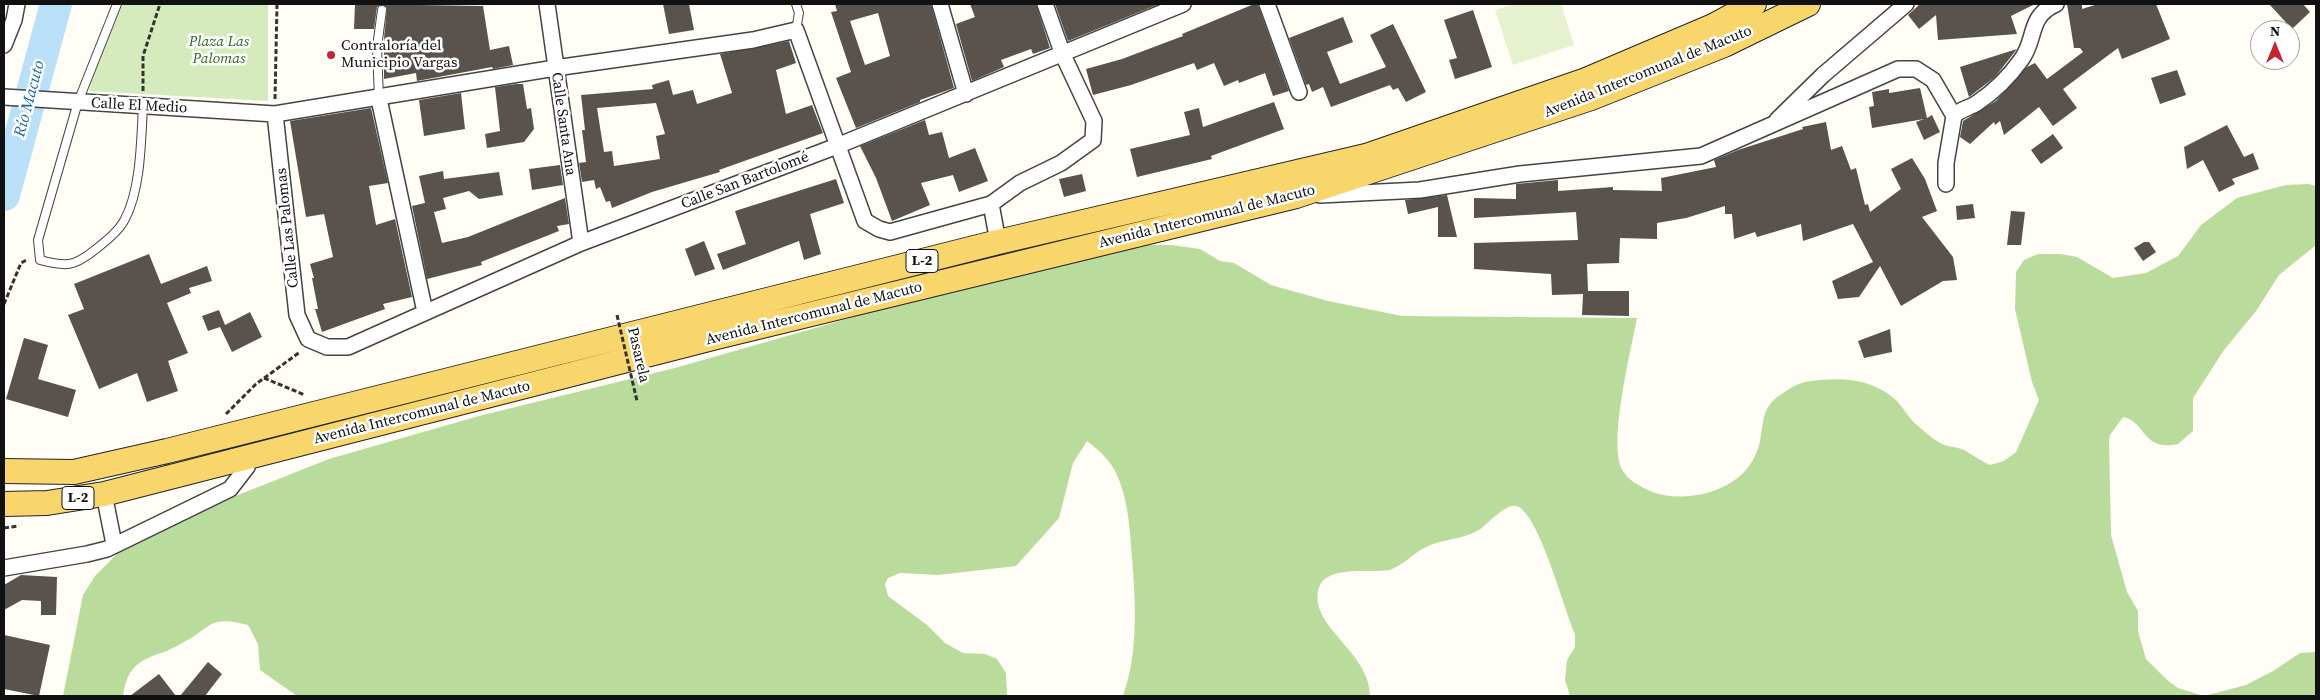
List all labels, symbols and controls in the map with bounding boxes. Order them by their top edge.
north arrow [2250,20,2300,70]
text: N [2270,21,2280,41]
street label: Avenida Intercomunal de Macuto [1542,22,1754,122]
park label: Plaza Las Palomas [189,33,249,68]
place label: Contraloría del Municipio Vargas [341,37,457,72]
marker: Contraloría del Municipio Vargas [325,49,337,61]
water label: Río Macuto [11,59,49,139]
street label: Calle Santa Ana [547,71,579,177]
street label: Calle El Medio [90,94,188,118]
street label: Calle San Bartolomé [679,148,811,214]
street label: Calle Las Palomas [273,167,303,289]
street label: Avenida Intercomunal de Macuto [1097,181,1317,253]
road number: L-2 [906,250,938,272]
street label: Avenida Intercomunal de Macuto [704,278,924,350]
street label: Pasarela [623,326,653,384]
street label: Avenida Intercomunal de Macuto [312,377,532,449]
road number: L-2 [62,486,94,509]

